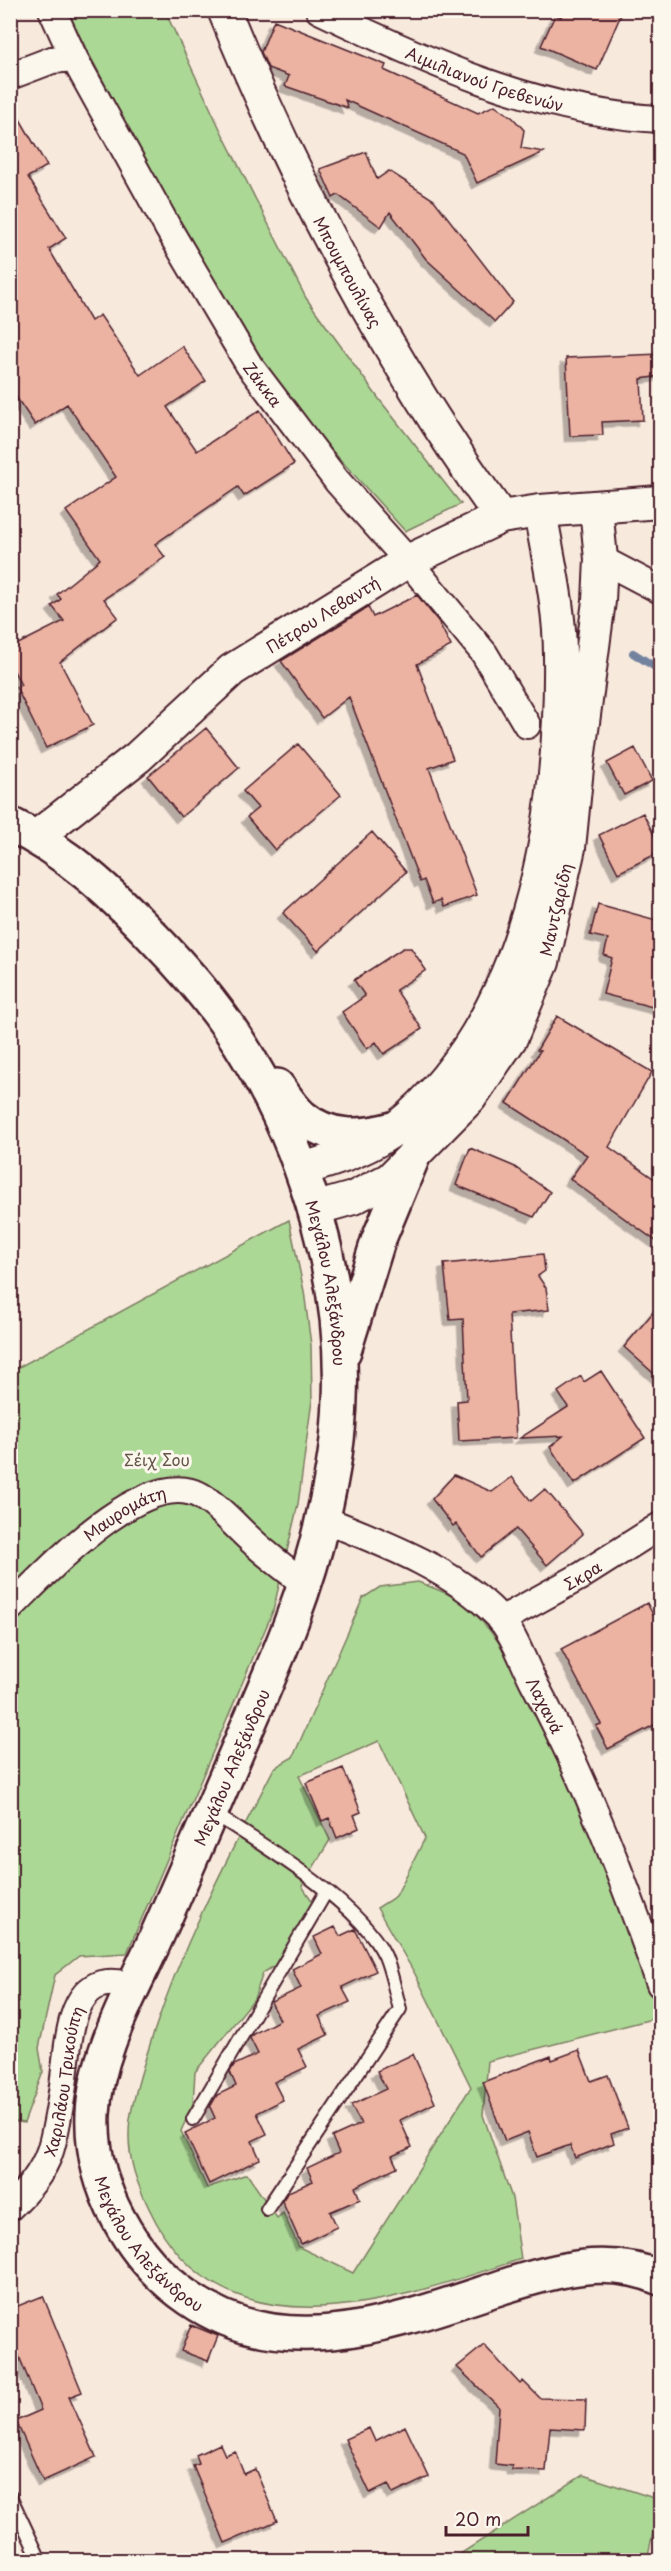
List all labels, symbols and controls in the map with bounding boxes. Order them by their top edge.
street label: Αιμιλιανού Γρεβενών [402,40,566,117]
street label: Μπουμπουλίνας [308,212,388,332]
street label: Ζάκκα [238,356,289,412]
street label: Πέτρου Λεβαντή [261,570,384,658]
street label: Μαντζαρίδη [533,861,577,958]
street label: Μεγάλου Αλεξάνδρου [300,1197,352,1366]
park label: Σέιχ Σου [124,1447,190,1471]
street label: Μαυρομάτη [78,1480,169,1546]
street label: Σκρα [559,1554,606,1595]
street label: Λαχανά [521,1673,570,1737]
street label: Μεγάλου Αλεξάνδρου [187,1685,275,1849]
street label: Χαριλάου Τρικούπη [37,2002,89,2159]
street label: Μεγάλου Αλεξάνδρου [89,2173,208,2317]
scale bar [446,2499,528,2537]
text: 20 m [455,2505,501,2532]

